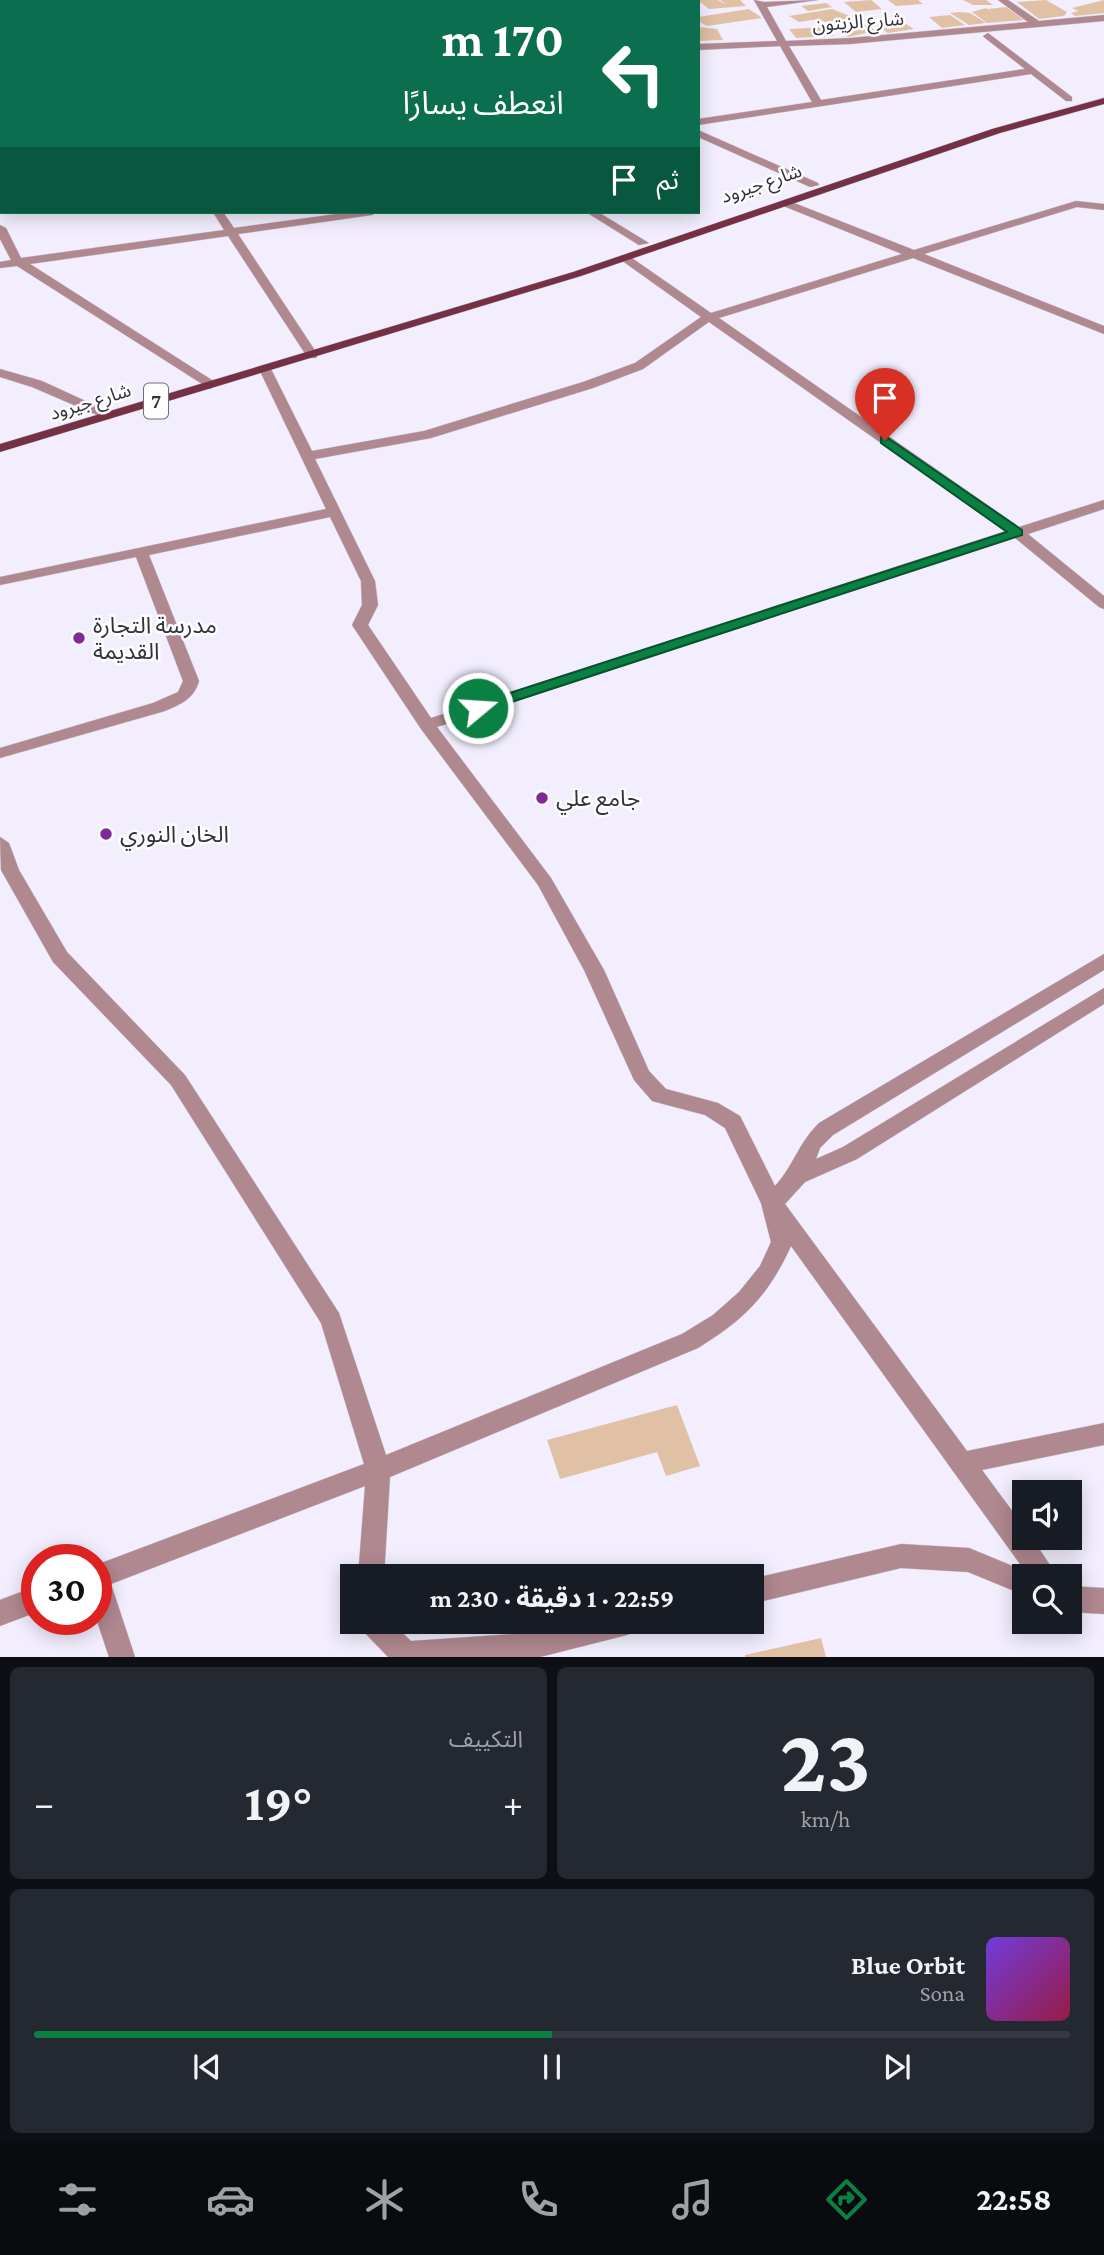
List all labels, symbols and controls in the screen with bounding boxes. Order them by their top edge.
street label: شارع الزيتون [812,8,905,38]
text: 170 m [442,12,564,67]
icon: left [588,28,679,119]
text: انعطف يسارًا [403,85,564,121]
street label: شارع جيرود [718,160,805,210]
icon: arrive [605,161,643,199]
text: ثم [657,166,679,195]
pin [855,368,915,440]
street label: شارع جيرود [47,379,134,427]
icon: arrive [866,379,904,417]
road number: 7 [144,384,168,418]
place label: مدرسة التجارة القديمة [93,612,217,664]
marker: مدرسة التجارة القديمة [71,630,87,646]
position arrow [441,671,515,745]
place label: جامع علي [556,785,640,815]
marker: جامع علي [534,790,550,806]
place label: الخان النوري [120,821,229,851]
marker: الخان النوري [98,826,114,842]
map controls [1012,1480,1082,1634]
button: sound [1012,1480,1082,1550]
speed limit sign: 30 [21,1544,112,1635]
button: search [1012,1564,1082,1634]
text: 22:59 · 1 دقيقة · 230 m [430,1584,674,1613]
text: 23 [780,1709,871,1811]
text: التكييف [449,1726,523,1752]
text: 19° [244,1773,313,1831]
text: − [34,1782,54,1824]
text: + [503,1782,523,1824]
text: km/h [801,1806,850,1832]
text: Blue Orbit [851,1951,965,1980]
text: Sona [920,1980,965,2006]
icon: previous [188,2048,226,2086]
icon: pause [533,2048,571,2086]
icon: next [878,2048,916,2086]
icon: filters [53,2175,102,2224]
icon: car [206,2175,255,2224]
icon: climate [360,2175,409,2224]
icon: phone [514,2175,563,2224]
icon: music [668,2175,717,2224]
icon: directions [822,2175,871,2224]
text: 22:58 [976,2181,1052,2217]

